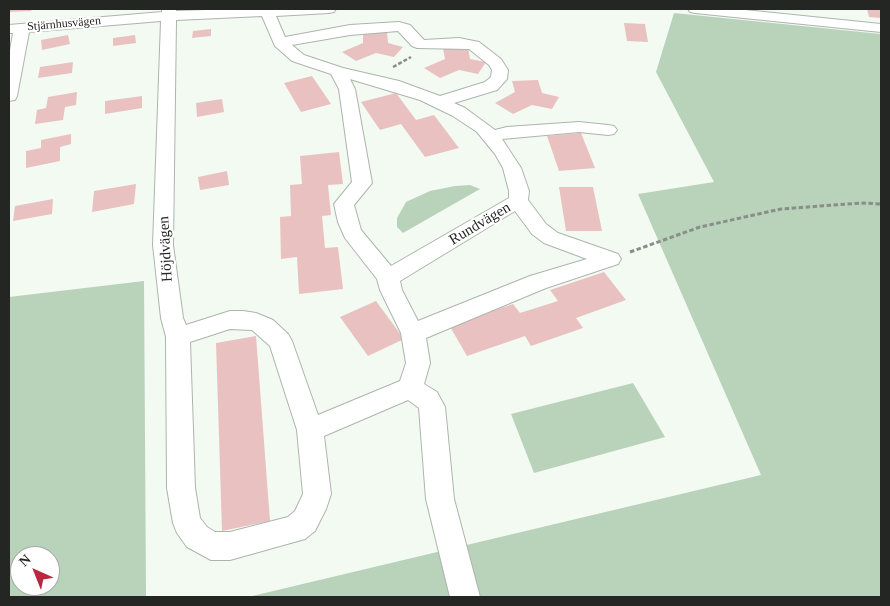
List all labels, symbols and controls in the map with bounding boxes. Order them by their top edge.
street label: Stjärnhusvägen [27,14,101,34]
street label: Rundvägen [446,199,514,249]
street label: Höjdvägen [155,216,177,282]
north arrow [10,546,60,596]
text: N [16,552,34,569]

